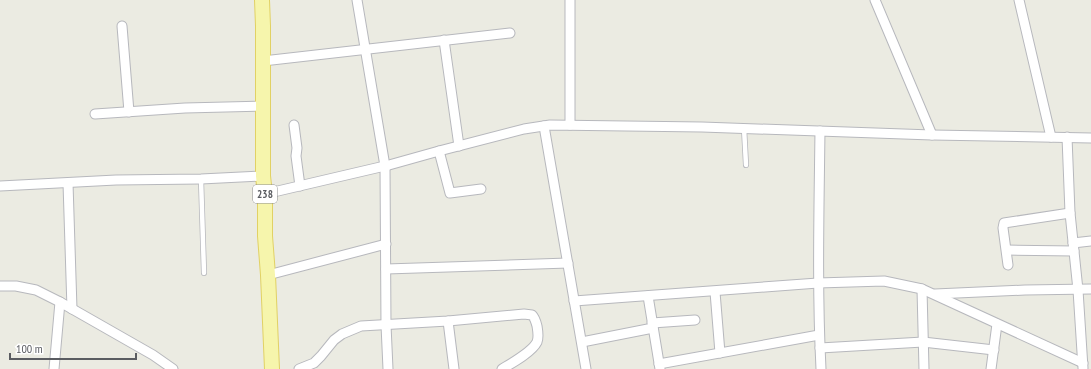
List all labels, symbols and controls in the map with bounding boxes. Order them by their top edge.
road number: 238 [253,185,277,203]
scale bar [10,335,136,361]
text: 100 m [16,341,43,356]

